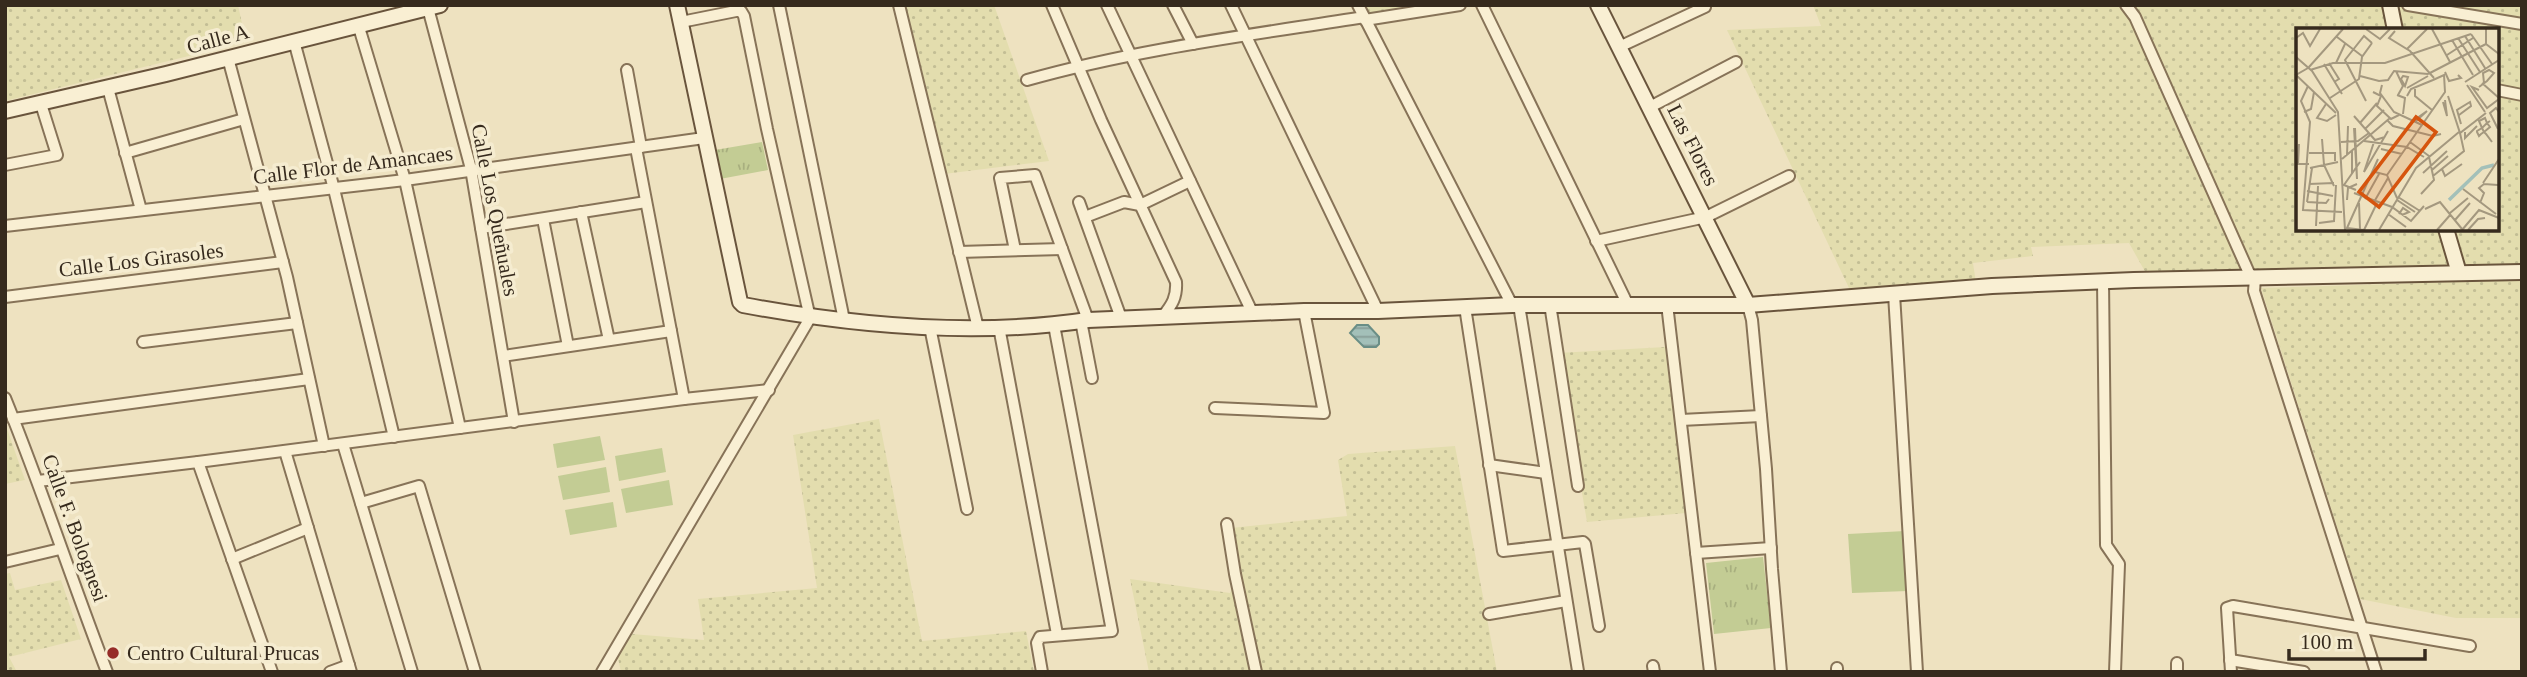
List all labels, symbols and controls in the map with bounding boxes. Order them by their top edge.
street label: Calle A [184,19,253,59]
inset map [2296,28,2499,231]
street label: Las Flores [1662,100,1724,190]
street label: Calle Los Queñuales [467,122,523,298]
street label: Calle Flor de Amancaes [252,141,454,189]
street label: Calle Los Girasoles [57,238,225,282]
street label: Calle F. Bolognesi [37,451,113,605]
scale bar [2289,618,2426,662]
text: 100 m [2300,630,2353,654]
place label: Centro Cultural Prucas [127,641,319,665]
marker: Centro Cultural Prucas [105,645,121,661]

